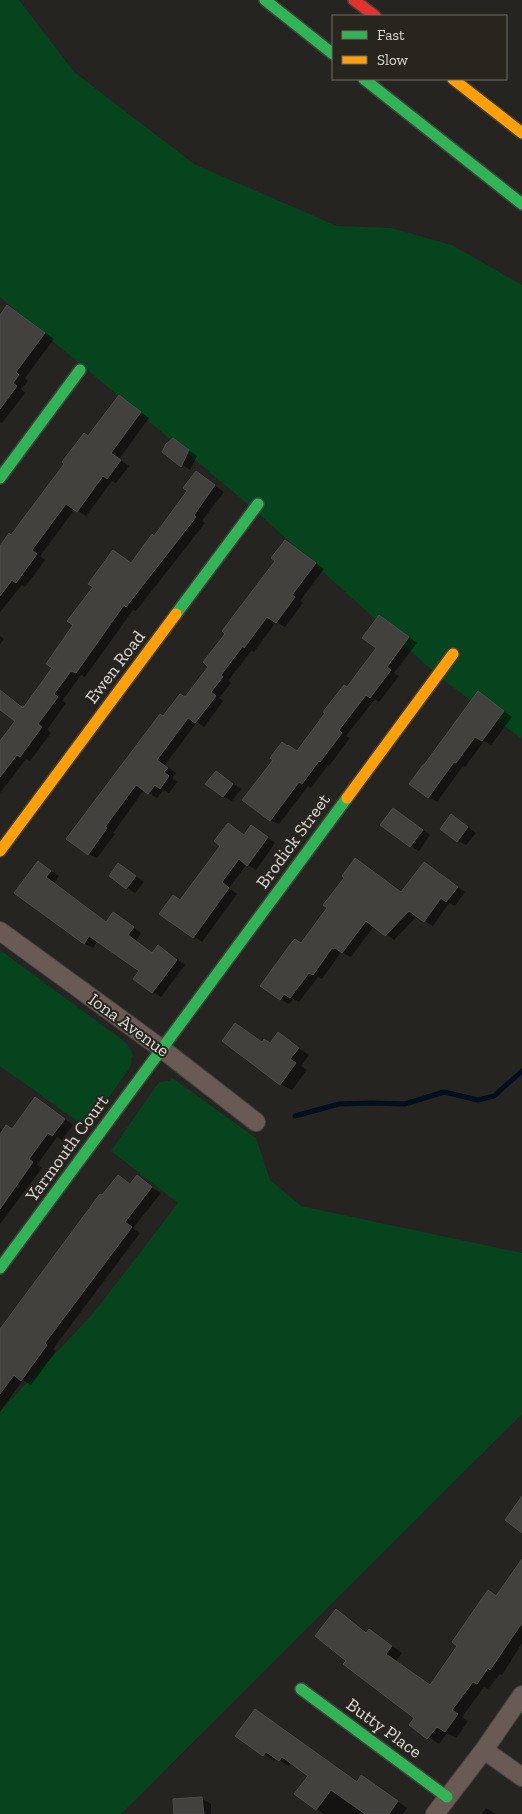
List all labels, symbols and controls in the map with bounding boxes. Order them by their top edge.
legend [332,15,507,80]
text: Fast [377,26,405,44]
text: Slow [377,51,409,69]
street label: Ewen Road [80,626,150,708]
street label: Brodick Street [251,789,335,893]
street label: Iona Avenue [84,988,174,1062]
street label: Yarmouth Court [20,1090,113,1207]
street label: Butty Place [342,1693,426,1763]

